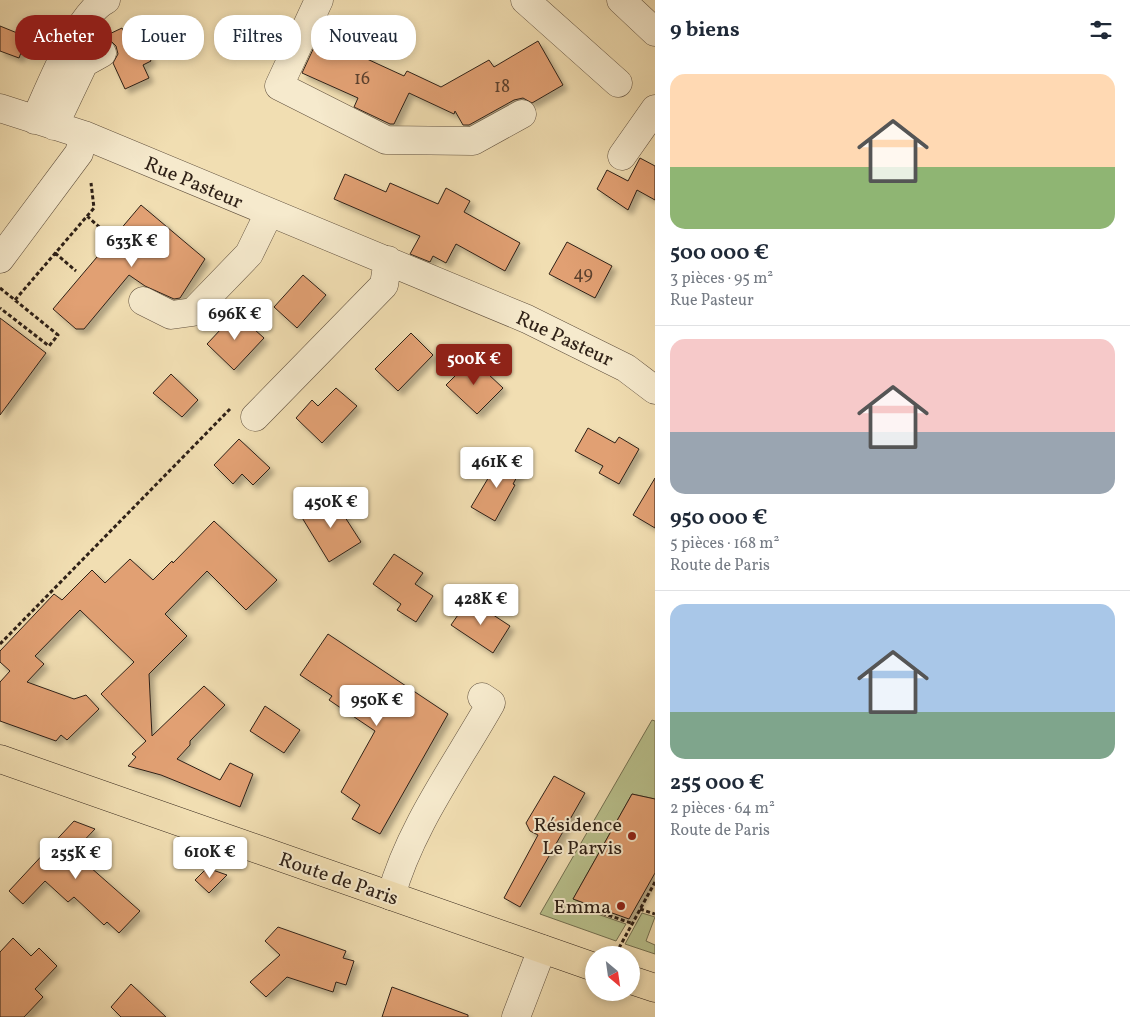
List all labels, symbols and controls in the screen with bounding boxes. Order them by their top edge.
chip: Acheter [15,15,112,60]
chip: Louer [122,15,204,60]
chip: Filtres [214,15,301,60]
chip: Nouveau [311,15,416,60]
text: 9 biens [670,16,740,45]
icon: filters [1087,16,1115,44]
house number: 16 [354,67,370,92]
house number: 18 [494,75,510,100]
icon: home [848,106,938,196]
street label: Rue Pasteur [140,151,247,217]
pin: 633K € [91,226,173,268]
text: 633K € [106,231,158,253]
text: 500 000 € [670,239,769,268]
house number: 49 [573,262,593,287]
text: 3 pièces · 95 m² [670,268,773,290]
text: Rue Pasteur [670,290,754,312]
pin: 696K € [194,298,276,341]
text: 696K € [208,304,262,326]
street label: Rue Pasteur [511,305,617,375]
pin: 500K € [433,344,515,386]
text: 500K € [447,349,501,371]
icon: home [848,372,938,462]
pin: 461K € [456,446,538,489]
text: 461K € [471,452,523,474]
pin: 450K € [290,486,372,529]
text: 450K € [304,492,358,514]
text: 950 000 € [670,504,767,533]
text: 5 pièces · 168 m² [670,533,779,555]
text: Route de Paris [670,555,770,577]
pin: 428K € [440,584,522,626]
text: 428K € [454,589,508,611]
icon: home [848,637,938,727]
pin: 950K € [336,684,418,727]
text: 950K € [351,690,403,712]
text: 255 000 € [670,769,764,798]
text: 2 pièces · 64 m² [670,798,775,820]
place label: Résidence Le Parvis [534,812,622,863]
text: Route de Paris [670,820,770,842]
marker: Résidence Le Parvis [626,830,638,842]
pin: 610K € [169,836,251,879]
pin: 255K € [35,838,117,880]
text: 610K € [184,842,236,864]
text: 255K € [51,843,101,865]
street label: Route de Paris [275,846,402,913]
place label: Emma [554,894,611,922]
marker: Emma [615,900,627,912]
north arrow [585,946,640,1001]
map controls [585,946,640,1001]

